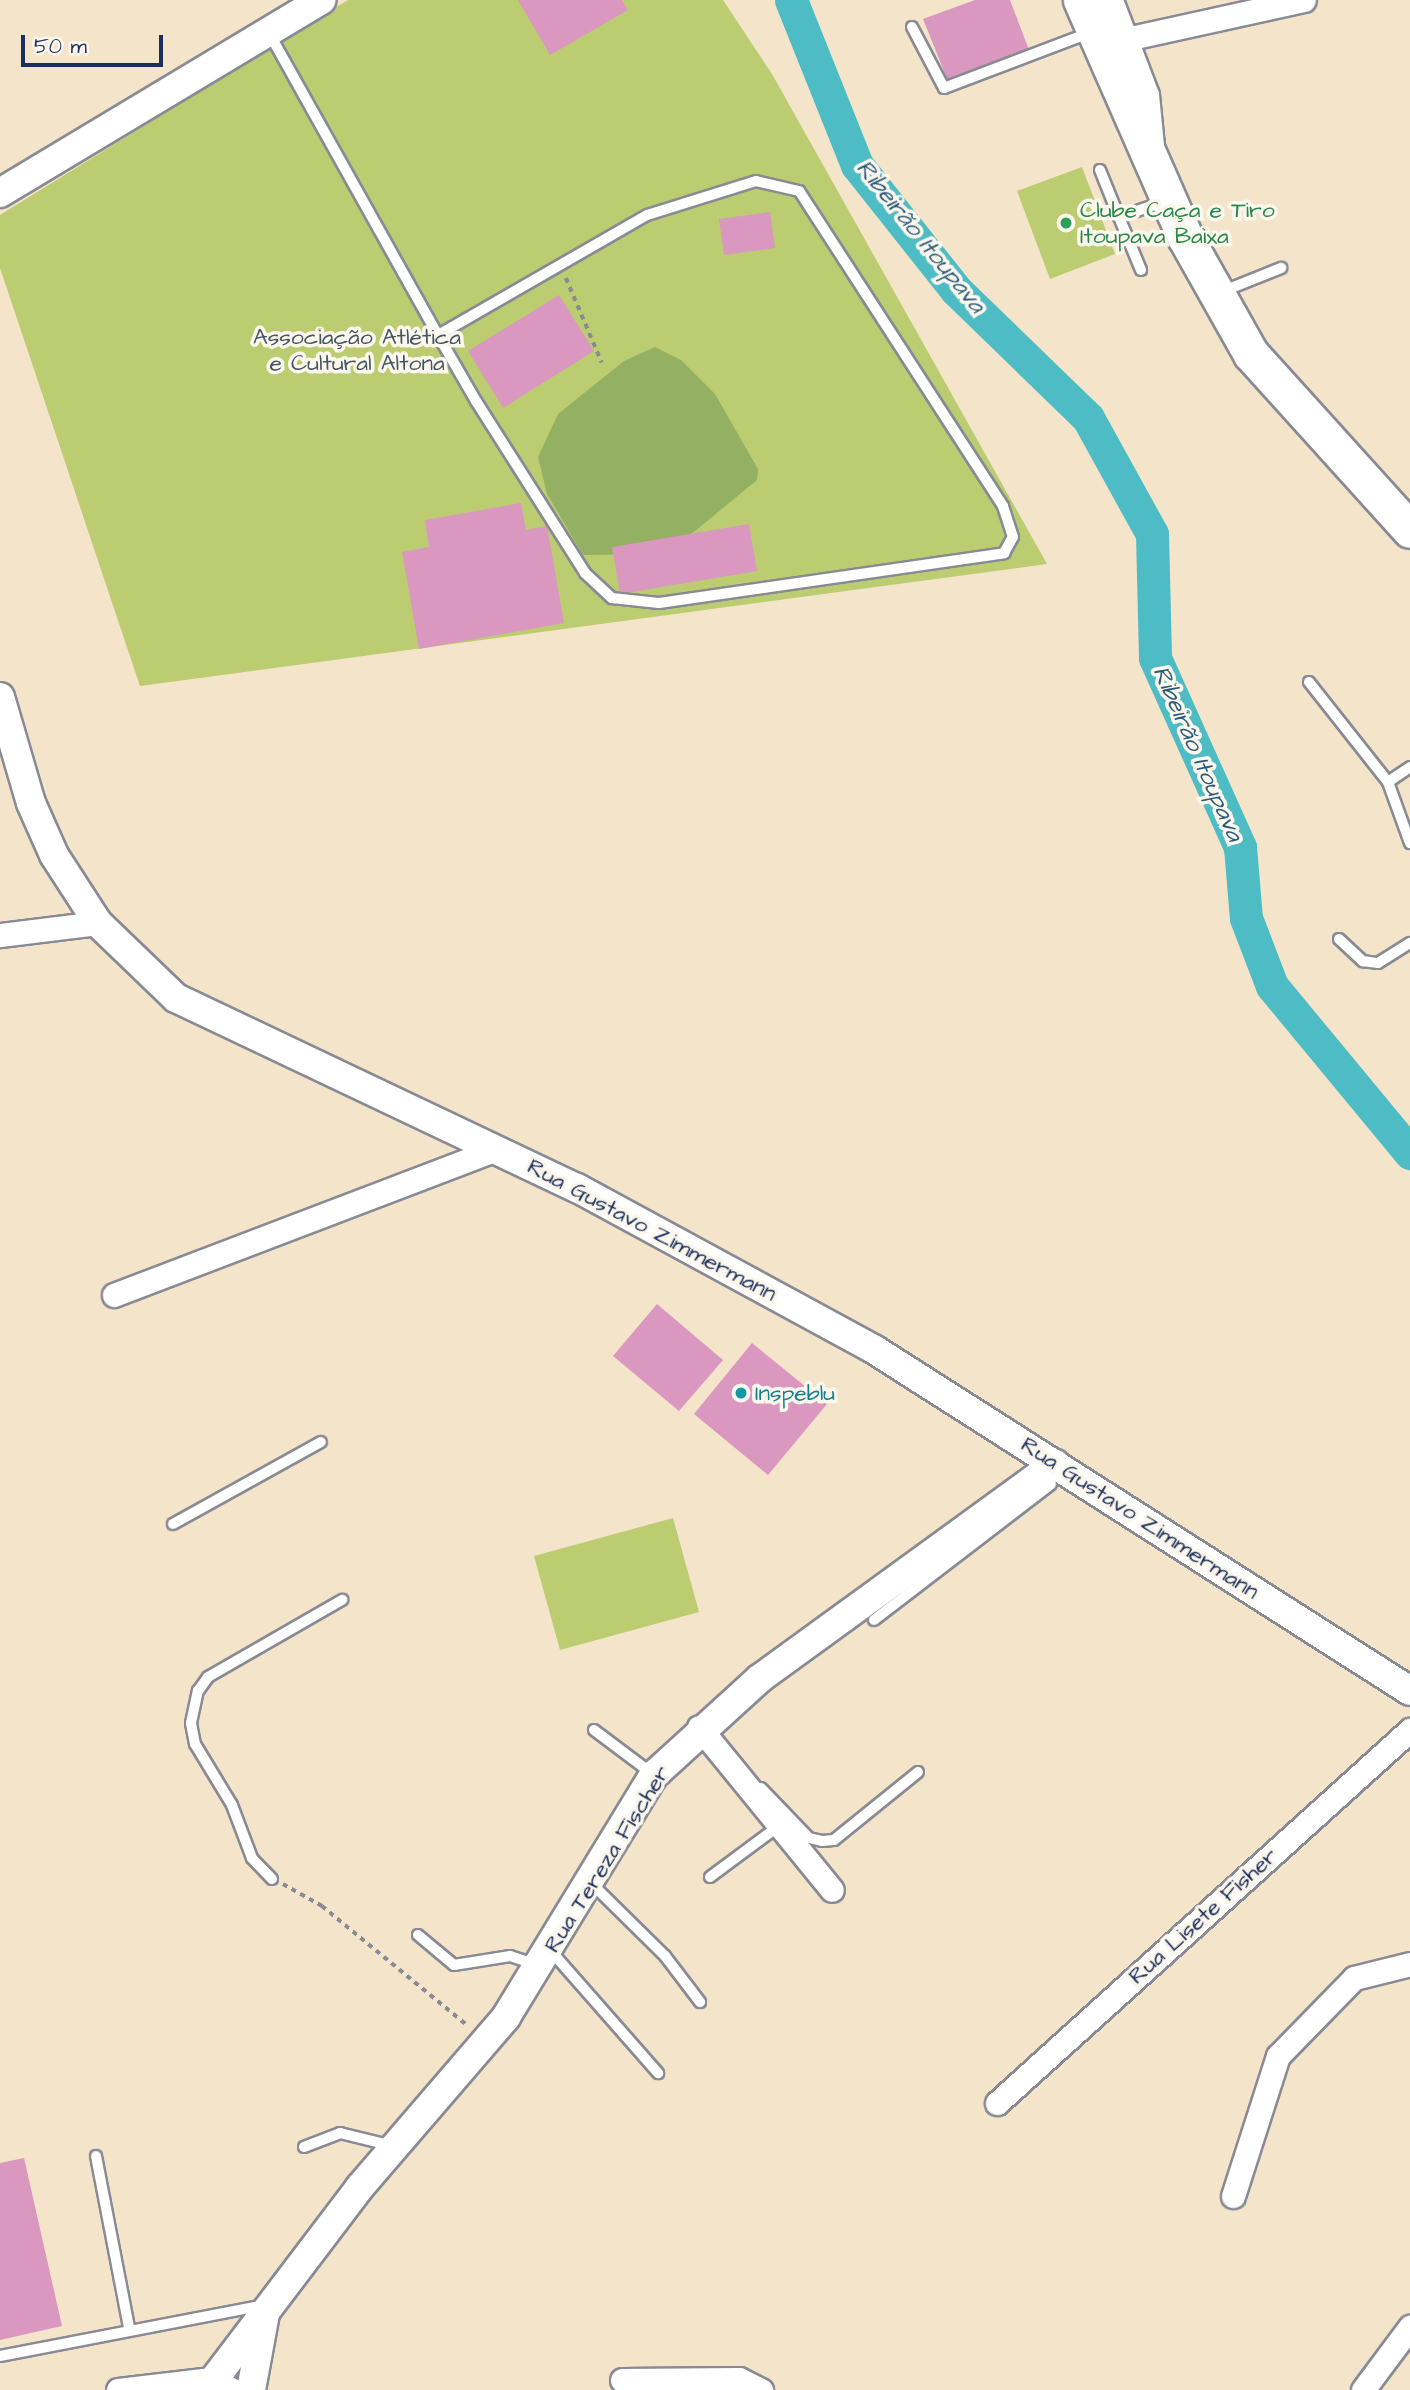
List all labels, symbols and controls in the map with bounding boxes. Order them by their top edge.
scale bar [24,21,166,65]
text: 50 m [34,32,87,61]
water label: Ribeirão Itoupava [849,155,991,319]
place label: Clube Caça e Tiro Itoupava Baixa [1080,196,1275,250]
marker: Clube Caça e Tiro Itoupava Baixa [1058,215,1074,231]
park label: Associação Atlética e Cultural Altona [253,323,461,377]
water label: Ribeirão Itoupava [1145,662,1249,846]
street label: Rua Gustavo Zimmermann [523,1152,781,1308]
place label: Inspeblu [755,1379,835,1407]
marker: Inspeblu [733,1385,749,1401]
street label: Rua Gustavo Zimmermann [1016,1431,1264,1605]
street label: Rua Tereza Fischer [538,1760,676,1958]
street label: Rua Lisete Fisher [1123,1842,1283,1990]

